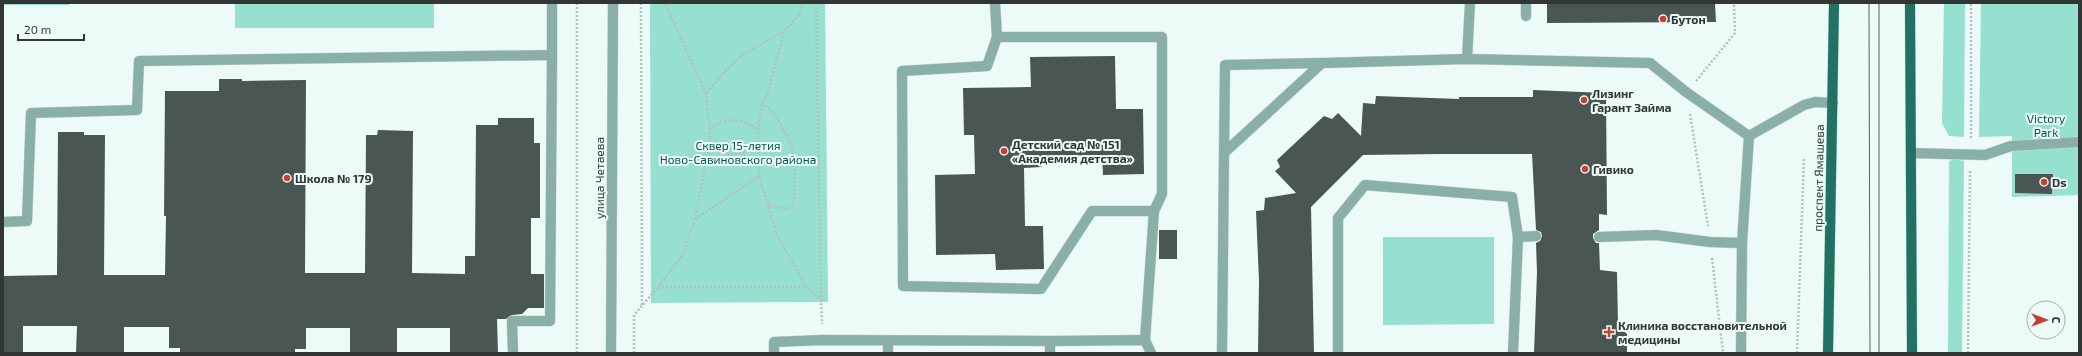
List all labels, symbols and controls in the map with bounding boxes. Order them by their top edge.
place label: Бутон [1671,12,1706,26]
marker: Бутон [1658,14,1668,24]
scale bar [18,16,84,42]
text: 20 m [24,22,51,36]
place label: Лизинг Гарант Займа [1592,86,1672,114]
marker: Лизинг Гарант Займа [1579,95,1589,105]
park label: Victory Park [2027,111,2066,139]
street label: проспект Ямашева [1810,124,1826,232]
street label: улица Четаева [592,137,607,219]
place label: Детский сад № 151 «Академия детства» [1012,137,1133,165]
park label: Сквер 15-летия Ново-Савиновского района [660,138,816,166]
marker: Детский сад № 151 «Академия детства» [999,146,1009,156]
place label: Гивико [1593,162,1634,176]
marker: Гивико [1580,164,1590,174]
place label: Школа № 179 [295,171,371,185]
marker: Школа № 179 [282,173,292,183]
place label: Ds [2052,175,2067,189]
marker: Ds [2039,177,2049,187]
north arrow [2026,300,2066,340]
text: С [2050,317,2063,324]
place label: Клиника восстановительной медицины [1618,318,1787,346]
marker: Клиника восстановительной медицины [1603,326,1615,338]

